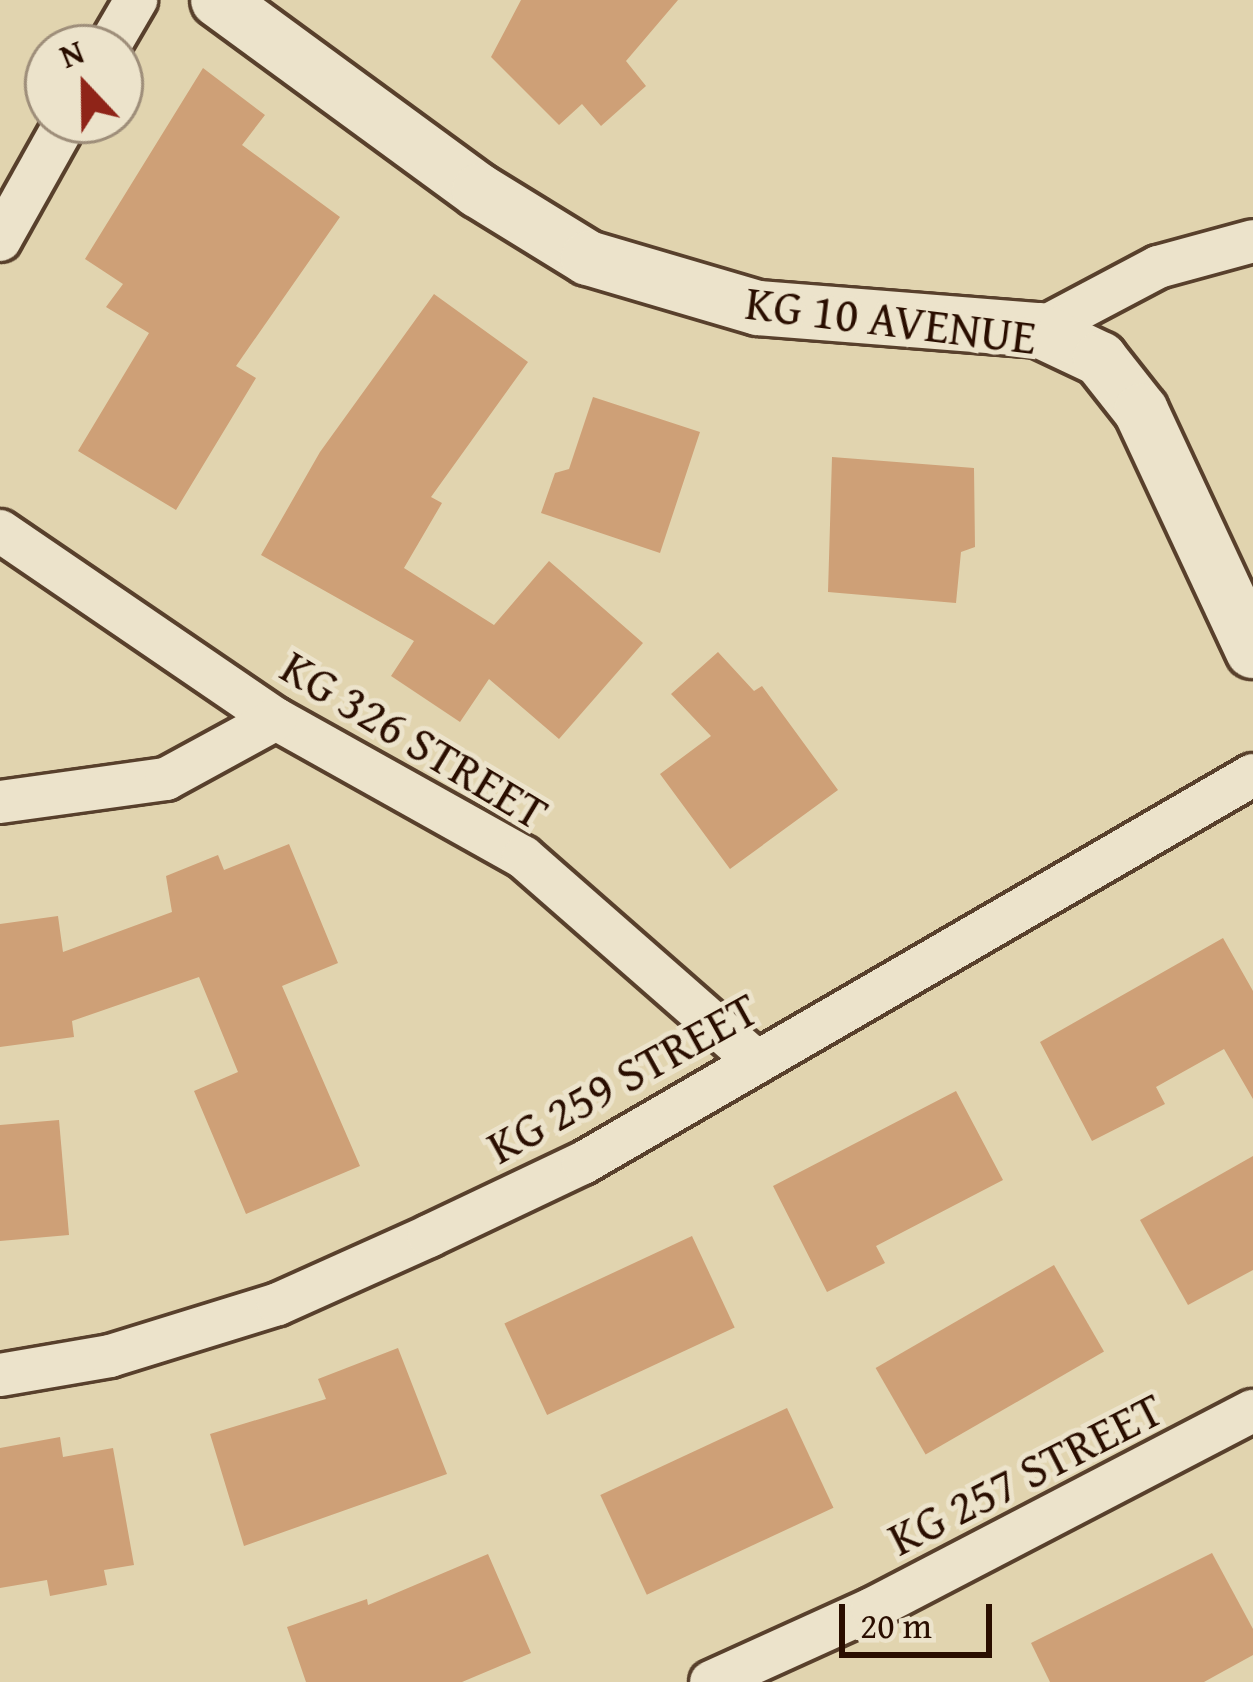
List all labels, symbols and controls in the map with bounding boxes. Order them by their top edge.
north arrow [24,24,144,144]
text: N [52,27,91,80]
street label: KG 10 AVENUE [742,273,1040,365]
street label: KG 326 STREET [271,637,559,841]
street label: KG 259 STREET [477,979,767,1175]
street label: KG 257 STREET [878,1379,1172,1567]
scale bar [845,1580,998,1654]
text: 20 m [860,1598,932,1651]

